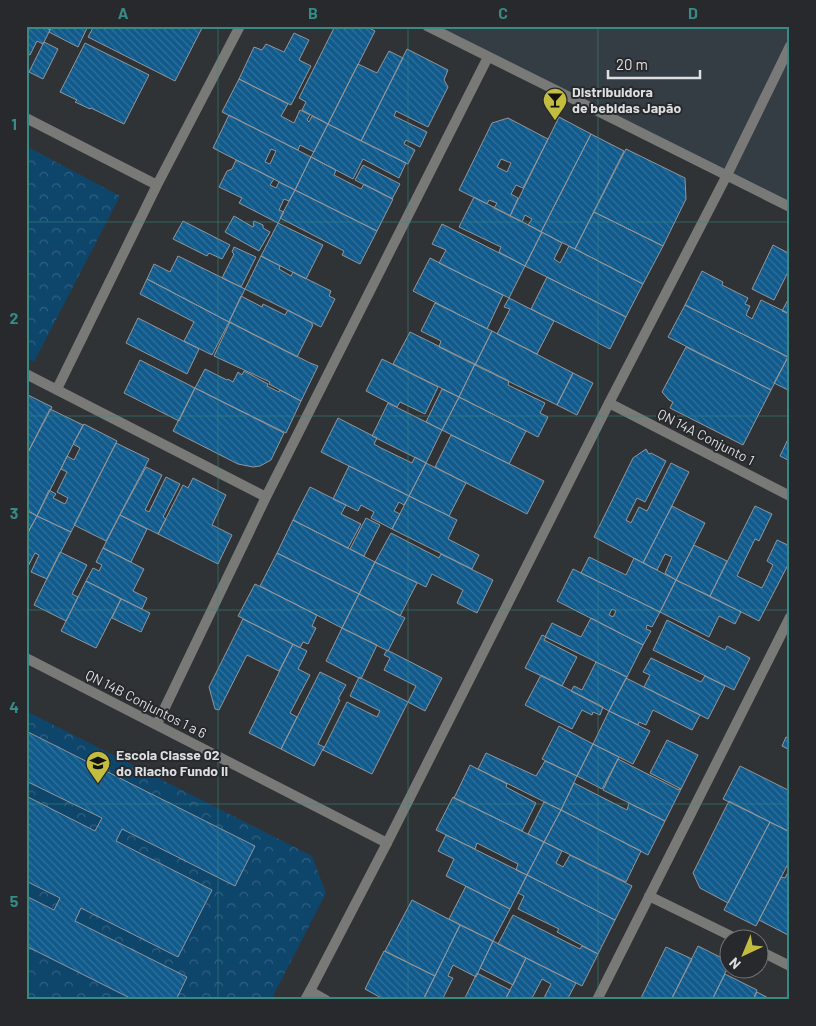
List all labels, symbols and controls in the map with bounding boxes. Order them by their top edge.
text: A [118,3,129,22]
text: B [308,3,318,22]
text: C [498,3,508,22]
text: D [688,3,698,22]
scale bar [608,48,701,80]
text: 20 m [616,55,648,73]
place label: Distribuidora de bebidas Japão [572,83,681,116]
bar icon: Distribuidora de bebidas Japão [542,87,568,121]
text: 1 [11,114,17,133]
text: 2 [10,308,19,327]
street label: QN 14A Conjunto 1 [655,405,758,468]
text: 3 [10,503,18,522]
street label: QN 14B Conjuntos 1 a 6 [83,666,210,741]
text: 4 [9,697,19,716]
place label: Escola Classe 02 do Riacho Fundo II [116,746,228,779]
school or university icon: Escola Classe 02 do Riacho Fundo II [85,750,111,784]
text: 5 [10,891,19,910]
north arrow [718,928,768,978]
text: N [725,954,744,973]

